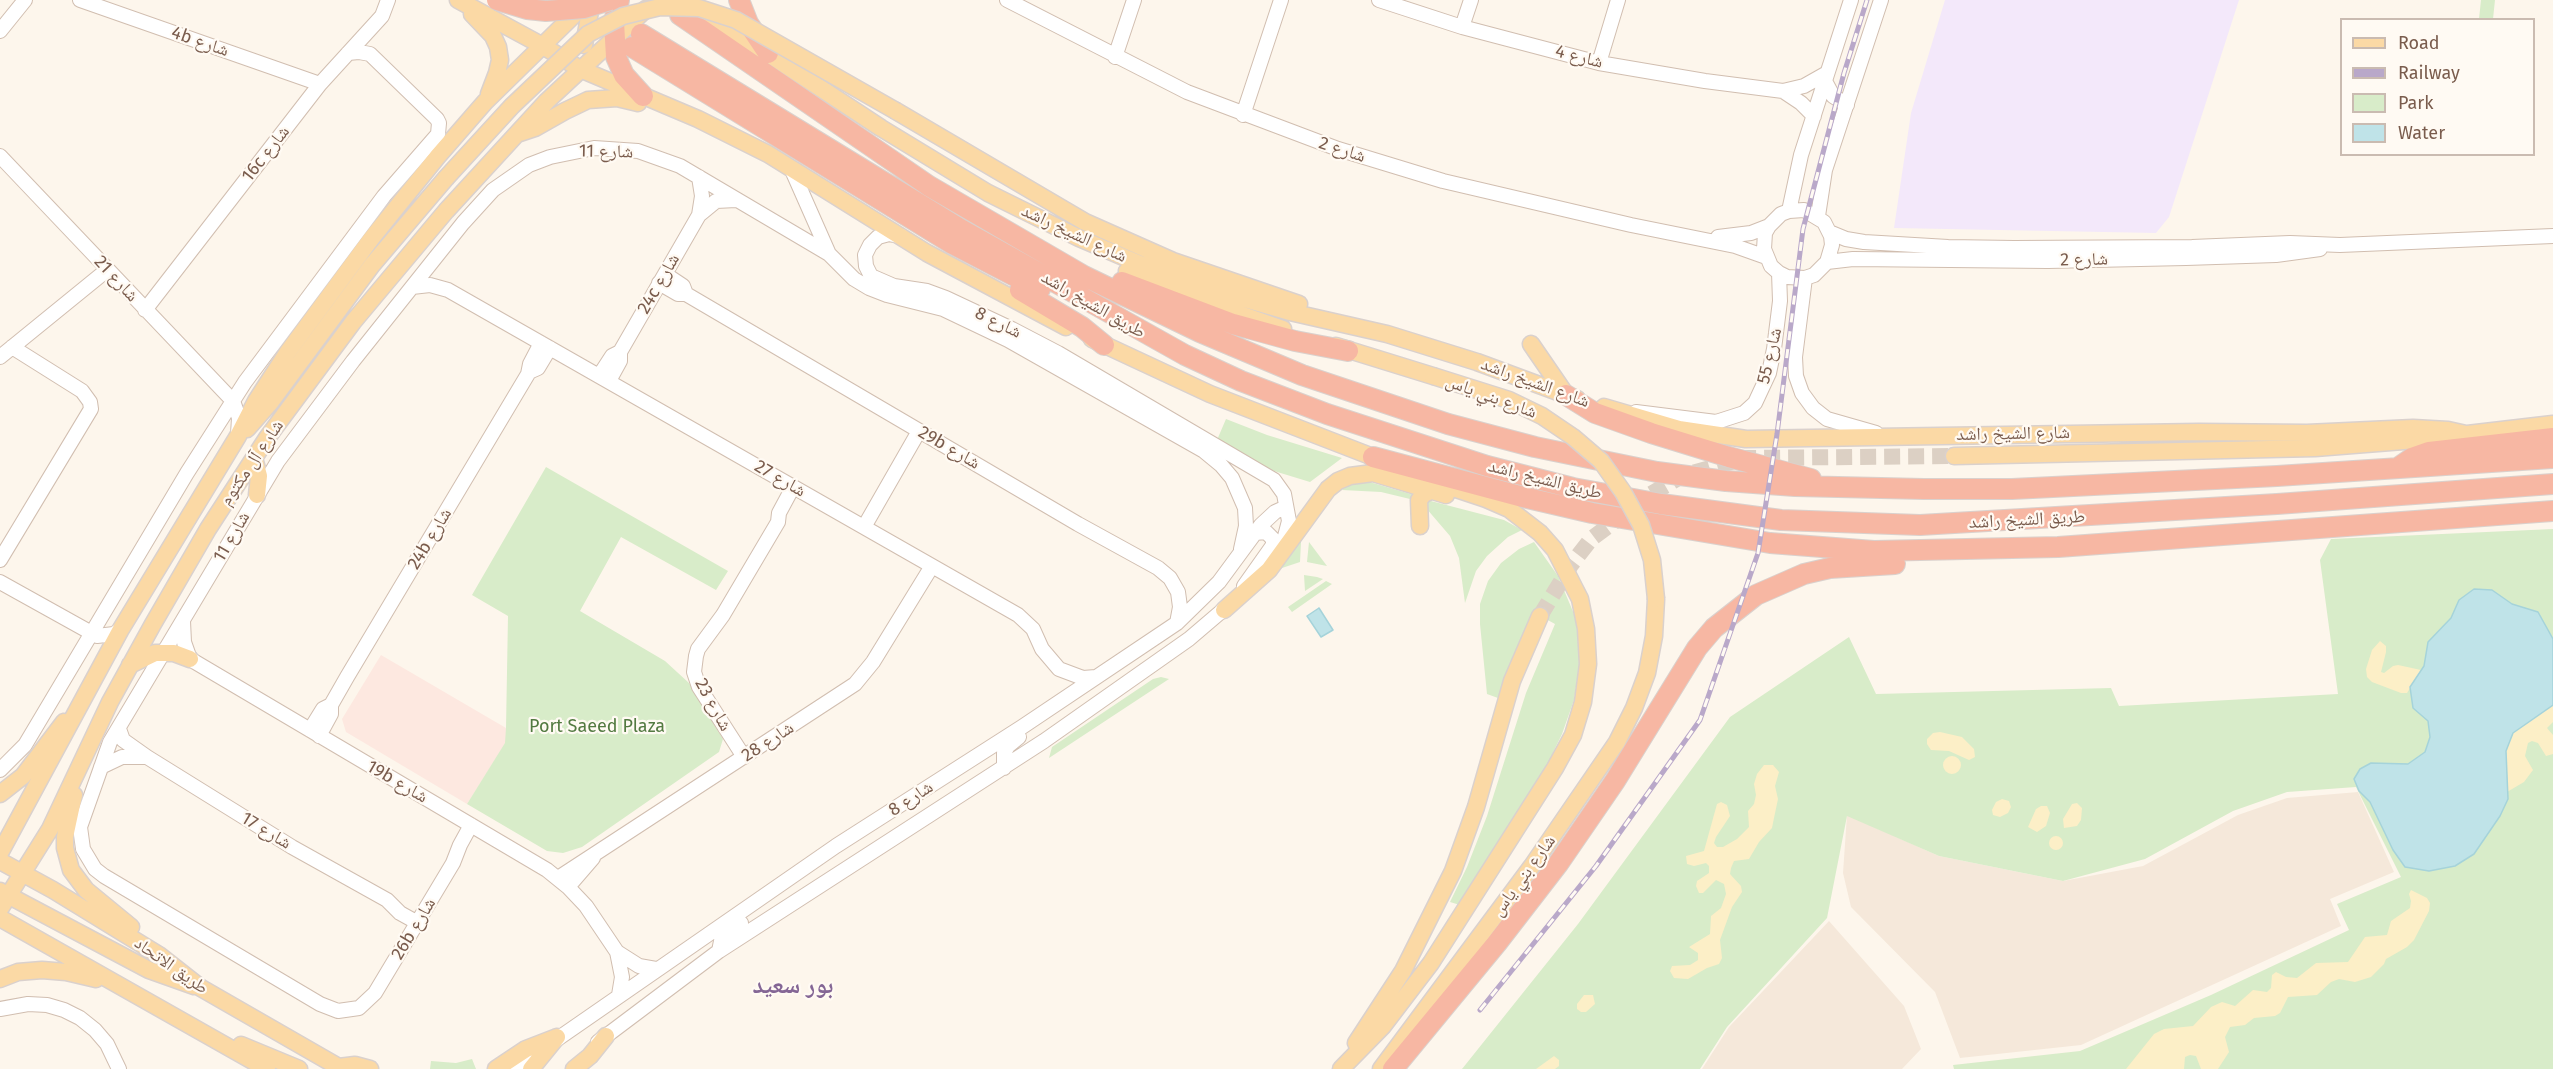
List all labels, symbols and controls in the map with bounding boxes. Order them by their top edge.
legend [2340,18,2535,156]
street label: 4b شارع [168,22,232,62]
text: Road [2398,32,2440,54]
street label: شارع 4 [1553,41,1605,73]
text: Railway [2398,62,2460,84]
text: Park [2398,92,2433,114]
street label: 16c شارع [237,122,295,186]
text: Water [2398,122,2445,144]
street label: شارع 2 [1316,132,1368,168]
street label: شارع 11 [579,141,633,163]
street label: شارع الشيخ راشد [1018,200,1130,268]
street label: شارع 2 [2060,249,2108,271]
street label: 24c شارع [633,250,685,318]
street label: شارع 21 [89,251,143,307]
street label: طريق الشيخ راشد [1037,267,1149,343]
street label: شارع 8 [971,303,1025,343]
street label: شارع 55 [1753,326,1787,386]
street label: شارع الشيخ راشد [1478,353,1592,413]
street label: شارع بني ياس [1443,371,1539,423]
street label: شارع آل مكتوم [215,416,289,510]
street label: 29b شارع [914,422,984,474]
street label: شارع الشيخ راشد [1956,422,2070,446]
street label: طريق الشيخ راشد [1486,455,1604,505]
street label: شارع 27 [750,456,810,502]
street label: 24b شارع [403,504,457,574]
street label: طريق الشيخ راشد [1968,506,2086,534]
street label: شارع 11 [209,508,255,566]
street label: شارع 23 [690,675,736,735]
park label: Port Saeed Plaza [529,716,665,738]
street label: شارع 28 [738,717,798,767]
street label: 19b شارع [363,756,431,808]
street label: شارع 8 [885,777,937,821]
street label: شارع 17 [237,808,295,854]
street label: شارع بني ياس [1487,831,1561,921]
street label: 26b شارع [387,894,441,964]
street label: طريق الاتحاد [130,933,212,999]
district label: بور سعيد [753,972,833,1000]

